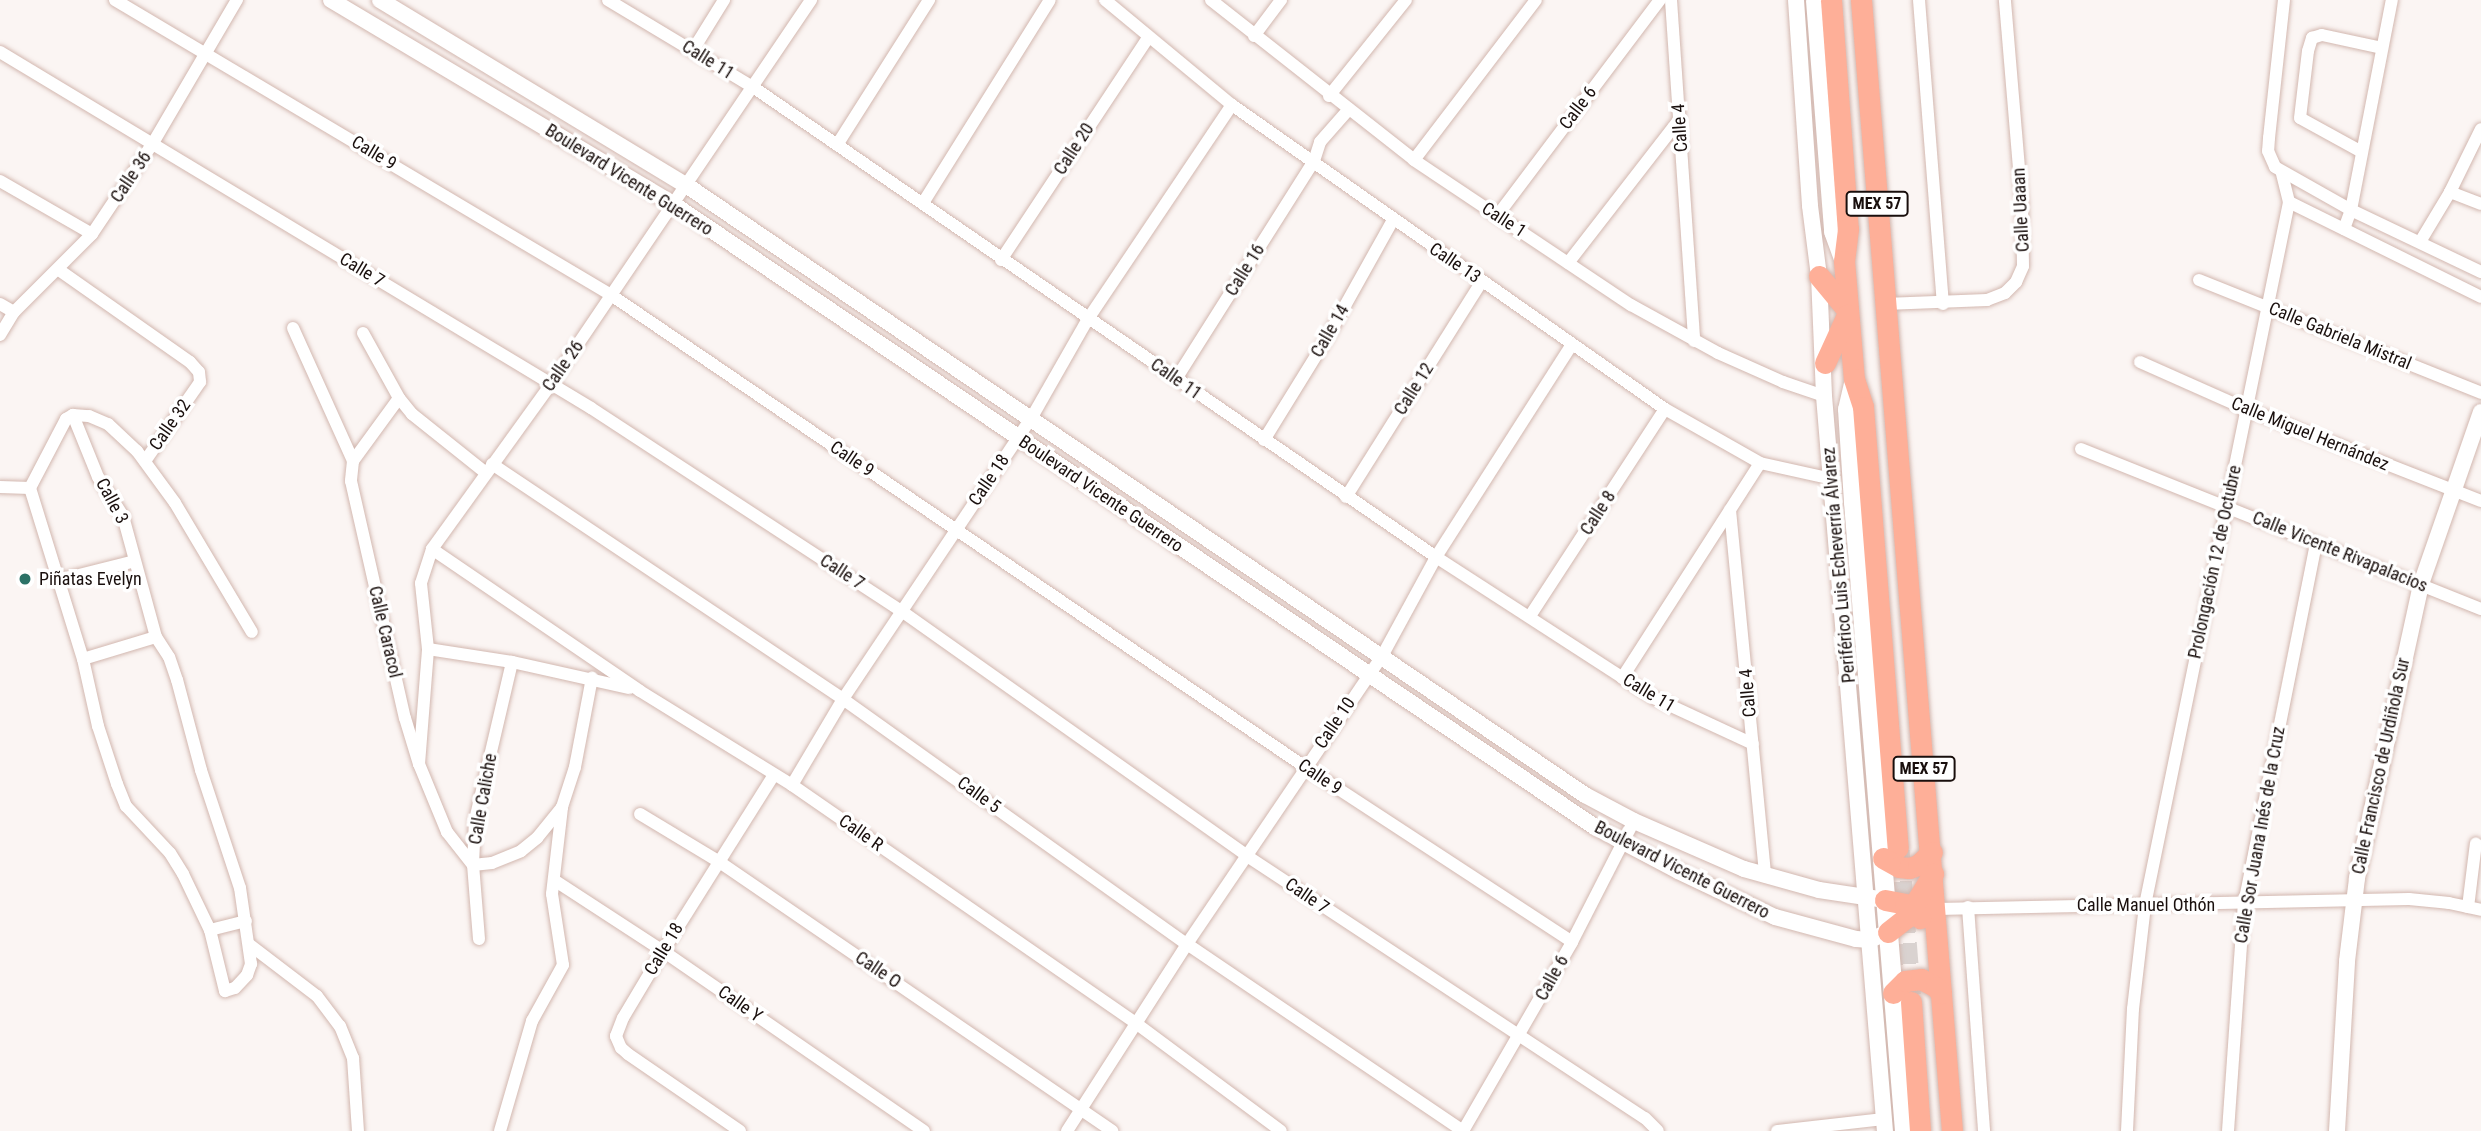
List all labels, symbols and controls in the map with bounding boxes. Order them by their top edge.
street label: Calle 11 [678,36,738,84]
street label: Calle 6 [1555,82,1601,134]
street label: Calle 4 [1668,103,1692,153]
street label: Calle 20 [1049,119,1099,179]
street label: Boulevard Vicente Guerrero [541,120,717,240]
street label: Calle 9 [348,131,400,175]
street label: Calle 36 [106,147,156,207]
street label: Calle Uaaan [2008,167,2034,253]
road number: MEX 57 [1846,192,1909,216]
street label: Calle 1 [1478,198,1530,242]
street label: Calle 13 [1425,238,1485,288]
street label: Calle 16 [1221,240,1269,300]
street label: Calle 7 [336,248,388,292]
street label: Calle Gabriela Mistral [2266,298,2414,374]
street label: Calle 14 [1306,301,1354,361]
street label: Calle 26 [538,336,588,396]
street label: Calle 11 [1146,354,1206,404]
street label: Calle 12 [1390,359,1438,419]
street label: Calle Miguel Hernández [2228,393,2392,475]
street label: Calle 32 [145,395,195,455]
street label: Boulevard Vicente Guerrero [1015,431,1187,557]
street label: Calle 9 [826,436,878,482]
street label: Periférico Luis Echeverría Álvarez [1818,446,1860,684]
street label: Calle 18 [964,450,1014,510]
street label: Prolongación 12 de Octubre [2184,463,2246,661]
street label: Calle 3 [91,474,133,528]
street label: Calle 8 [1576,487,1620,539]
street label: Calle Vicente Rivapalacios [2249,507,2431,597]
street label: Calle 7 [816,550,868,594]
place label: Piñatas Evelyn [39,568,142,590]
marker: Piñatas Evelyn [17,571,33,587]
street label: Calle Caracol [364,584,406,680]
street label: Calle Francisco de Urdiñola Sur [2347,656,2415,876]
street label: Calle 4 [1735,668,1761,718]
street label: Calle 11 [1619,669,1679,717]
street label: Calle 10 [1310,693,1360,753]
street label: Calle Sor Juana Inés de la Cruz [2230,725,2290,945]
street label: Calle Caliche [464,752,502,846]
street label: Calle 9 [1294,754,1346,800]
road number: MEX 57 [1892,756,1955,782]
street label: Calle 5 [953,772,1005,818]
street label: Calle R [835,810,887,856]
street label: Boulevard Vicente Guerrero [1591,816,1773,924]
street label: Calle 7 [1281,873,1333,919]
street label: Calle Manuel Othón [2077,894,2215,916]
street label: Calle 18 [640,919,688,979]
street label: Calle O [851,947,905,993]
street label: Calle 6 [1531,952,1573,1004]
street label: Calle Y [714,981,766,1027]

